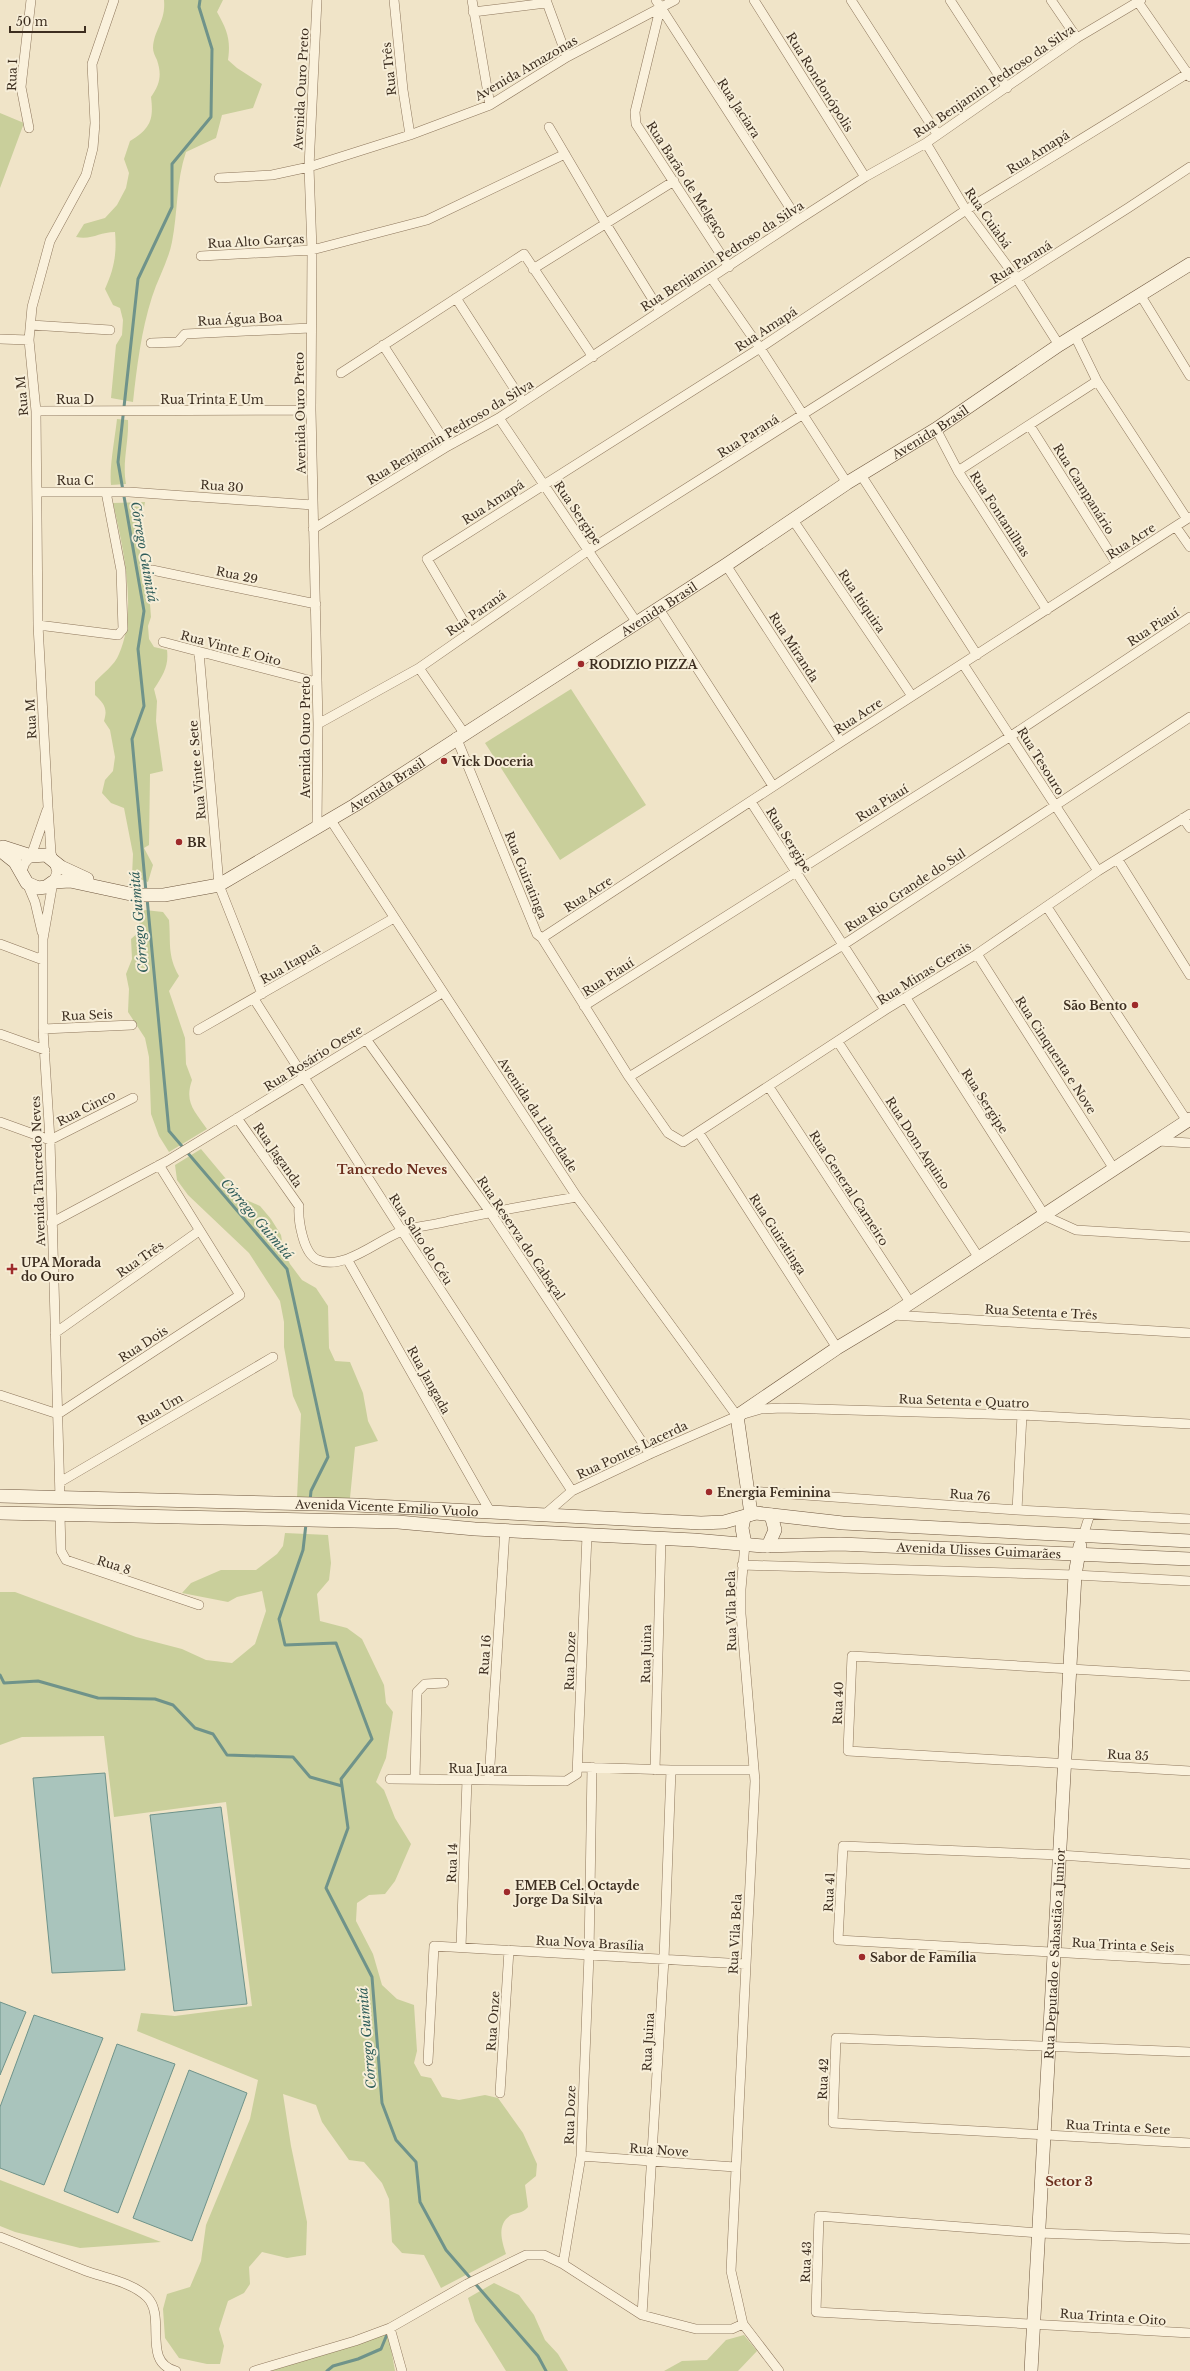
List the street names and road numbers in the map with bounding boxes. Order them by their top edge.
street label: Rua Benjamin Pedroso da Silva [910,21,1078,141]
street label: Avenida Ouro Preto [290,27,312,151]
street label: Rua Rondonópolis [783,30,857,134]
street label: Avenida Amazonas [471,32,580,104]
street label: Rua Três [379,41,399,97]
street label: Rua I [4,59,20,91]
street label: Rua Jaciara [714,75,764,141]
street label: Rua Barão de Melgaço [643,118,731,242]
street label: Rua Amapá [1004,127,1072,177]
street label: Rua Cuiabá [962,185,1015,251]
street label: Rua Benjamin Pedroso da Silva [638,197,807,314]
street label: Rua Alto Garças [207,231,305,251]
street label: Rua Paraná [988,237,1055,287]
street label: Rua Amapá [732,303,800,355]
street label: Rua Água Boa [197,308,283,329]
street label: Avenida Ouro Preto [291,352,309,475]
street label: Rua M [13,375,31,417]
street label: Rua Benjamin Pedroso da Silva [364,376,536,488]
street label: Rua D [56,392,94,407]
street label: Rua Trinta E Um [160,392,264,407]
street label: Avenida Brasil [888,402,971,462]
street label: Rua Paraná [715,411,782,461]
street label: Rua Campanário [1050,441,1118,537]
street label: Rua Fontanilhas [967,468,1033,560]
street label: Rua C [56,473,94,488]
street label: Rua Amapá [459,476,527,528]
street label: Rua 30 [200,477,244,495]
street label: Rua Sergipe [551,478,605,548]
street label: Rua Acre [1104,520,1158,562]
street label: Rua 29 [215,563,259,587]
street label: Rua Itiquira [835,566,889,636]
street label: Avenida Brasil [617,578,700,639]
street label: Rua Paraná [443,587,509,639]
street label: Rua Piauí [1124,604,1182,649]
street label: Rua Miranda [766,609,822,685]
street label: Rua Vinte E Oito [179,627,283,669]
street label: Avenida Ouro Preto [298,676,313,799]
street label: Rua Acre [831,695,885,737]
street label: Rua M [22,698,40,740]
street label: Rua Vinte e Sete [185,720,209,820]
street label: Rua Tesouro [1014,724,1068,798]
street label: Avenida Brasil [345,754,428,815]
street label: Rua Piauí [853,781,912,825]
street label: Rua Sergipe [763,805,815,875]
street label: Rua Guiratinga [502,829,551,921]
street label: Rua Rio Grande do Sul [842,845,968,935]
street label: Rua Acre [561,873,615,915]
street label: Rua Minas Gerais [874,938,974,1008]
street label: Rua Itapuã [258,941,323,987]
street label: Rua Piauí [579,954,637,999]
street label: Rua Cinquenta e Nove [1012,993,1100,1117]
street label: Rua Seis [61,1006,113,1024]
street label: Rua Rosário Oeste [261,1022,365,1094]
street label: Avenida da Liberdade [495,1054,581,1175]
street label: Rua Sergipe [959,1066,1012,1136]
street label: Rua Cinco [54,1087,118,1129]
street label: Rua Dom Aquino [883,1094,953,1192]
street label: Avenida Tancredo Neves [28,1095,48,1248]
street label: Rua Jaganda [250,1120,306,1190]
street label: Rua General Carneiro [806,1128,892,1249]
street label: Rua Reserva do Cabaçal [474,1173,568,1303]
street label: Rua Salto do Céu [386,1191,456,1287]
street label: Rua Guiratinga [746,1191,810,1277]
street label: Rua Três [114,1237,166,1281]
street label: Rua Setenta e Três [984,1302,1098,1322]
street label: Rua Dois [116,1323,170,1365]
street label: Rua Jangada [404,1343,454,1417]
street label: Rua Um [134,1390,186,1428]
street label: Rua Setenta e Quatro [898,1391,1030,1411]
street label: Rua Pontes Lacerda [574,1418,690,1482]
street label: Rua 76 [949,1486,991,1504]
street label: Avenida Vicente Emilio Vuolo [294,1496,479,1519]
street label: Avenida Ulisses Guimarães [895,1539,1062,1561]
street label: Rua 8 [95,1553,133,1577]
street label: Rua Vila Bela [723,1570,739,1652]
street label: Rua Juina [638,1624,654,1684]
street label: Rua Doze [561,1631,579,1691]
street label: Rua 16 [476,1634,494,1676]
street label: Rua 40 [830,1681,846,1725]
street label: Rua 35 [1107,1746,1149,1764]
street label: Rua Juara [449,1761,508,1776]
street label: Rua 14 [444,1843,460,1883]
street label: Rua Deputado e Sabastião a Junior [1041,1847,1067,2060]
street label: Rua 41 [820,1872,838,1912]
street label: Rua Vila Bela [725,1893,745,1975]
street label: Rua Nova Brasília [535,1933,645,1953]
street label: Rua Trinta e Seis [1071,1935,1175,1955]
street label: Rua Onze [483,1990,503,2052]
street label: Rua Juina [639,2012,657,2072]
street label: Rua 42 [815,2058,831,2100]
street label: Rua Doze [561,2085,579,2145]
street label: Rua Trinta e Sete [1065,2117,1171,2137]
street label: Rua Nove [629,2140,689,2160]
street label: Rua 43 [798,2241,814,2283]
street label: Rua Trinta e Oito [1059,2306,1167,2328]

